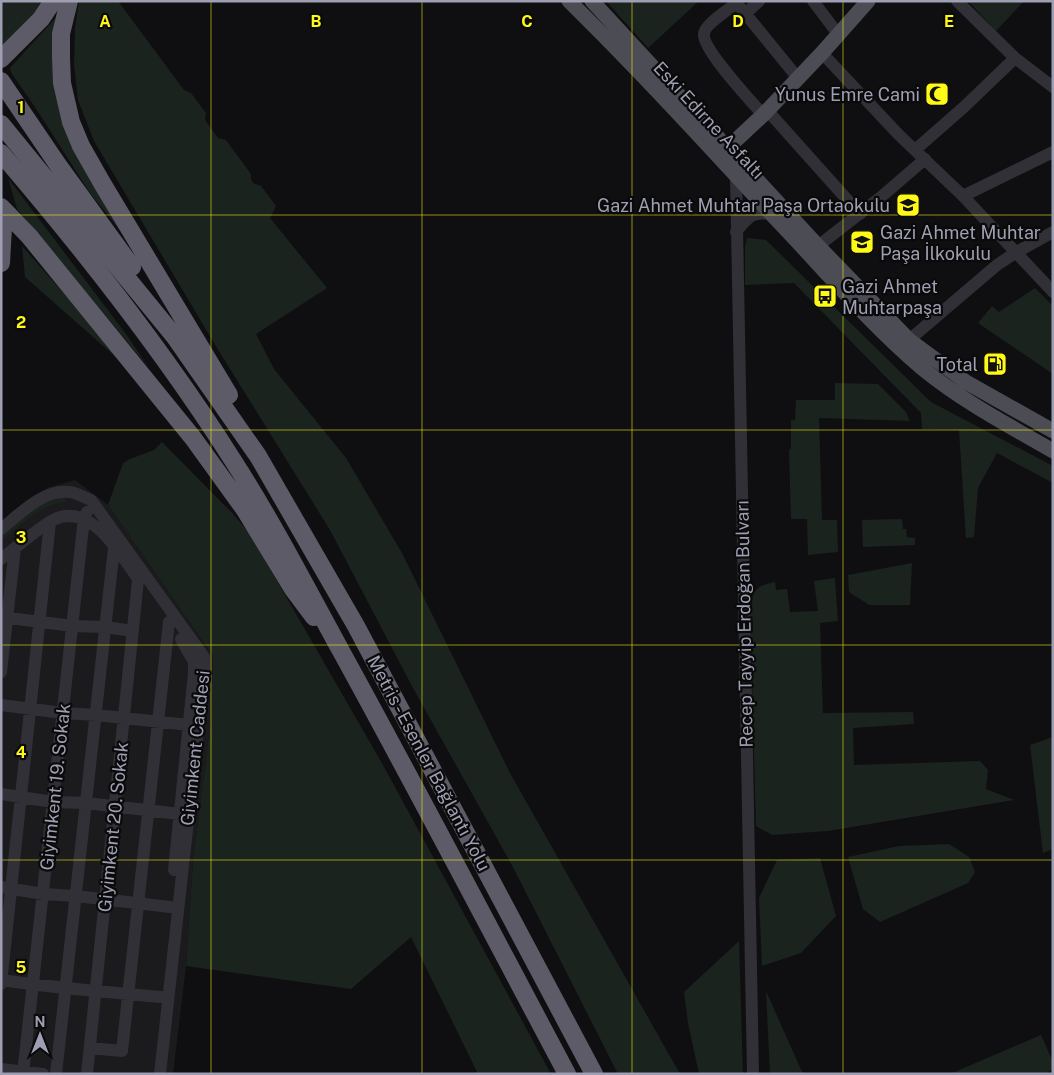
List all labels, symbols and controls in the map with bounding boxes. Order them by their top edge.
text: A [99,12,111,31]
text: B [311,12,322,31]
text: C [521,12,533,31]
text: D [732,12,744,31]
text: E [944,12,954,31]
street label: Eski Edirne Asfaltı [649,57,769,183]
mosque icon: Yunus Emre Cami [924,81,950,107]
place label: Yunus Emre Cami [775,84,920,105]
text: 1 [18,98,24,117]
school or university icon: Gazi Ahmet Muhtar Paşa Ortaokulu [895,192,921,218]
place label: Gazi Ahmet Muhtar Paşa Ortaokulu [597,195,890,216]
place label: Gazi Ahmet Muhtar Paşa İlkokulu [880,222,1041,264]
school or university icon: Gazi Ahmet Muhtar Paşa İlkokulu [849,229,875,255]
place label: Gazi Ahmet Muhtarpaşa [842,276,942,318]
bus stop icon: Gazi Ahmet Muhtarpaşa [812,283,838,309]
text: 2 [16,313,26,332]
fuel station icon: Total [982,351,1008,377]
place label: Total [936,354,978,375]
street label: Recep Tayyip Erdoğan Bulvarı [731,500,757,748]
text: 3 [16,528,26,547]
street label: Metris - Esenler Bağlantı Yolu [363,652,495,874]
street label: Giyimkent Caddesi [176,669,214,827]
street label: Giyimkent 19. Sokak [36,703,74,871]
street label: Giyimkent 20. Sokak [94,741,132,913]
text: 4 [16,743,27,762]
text: 5 [16,958,27,977]
north arrow [15,1010,65,1060]
text: N [35,1014,45,1030]

